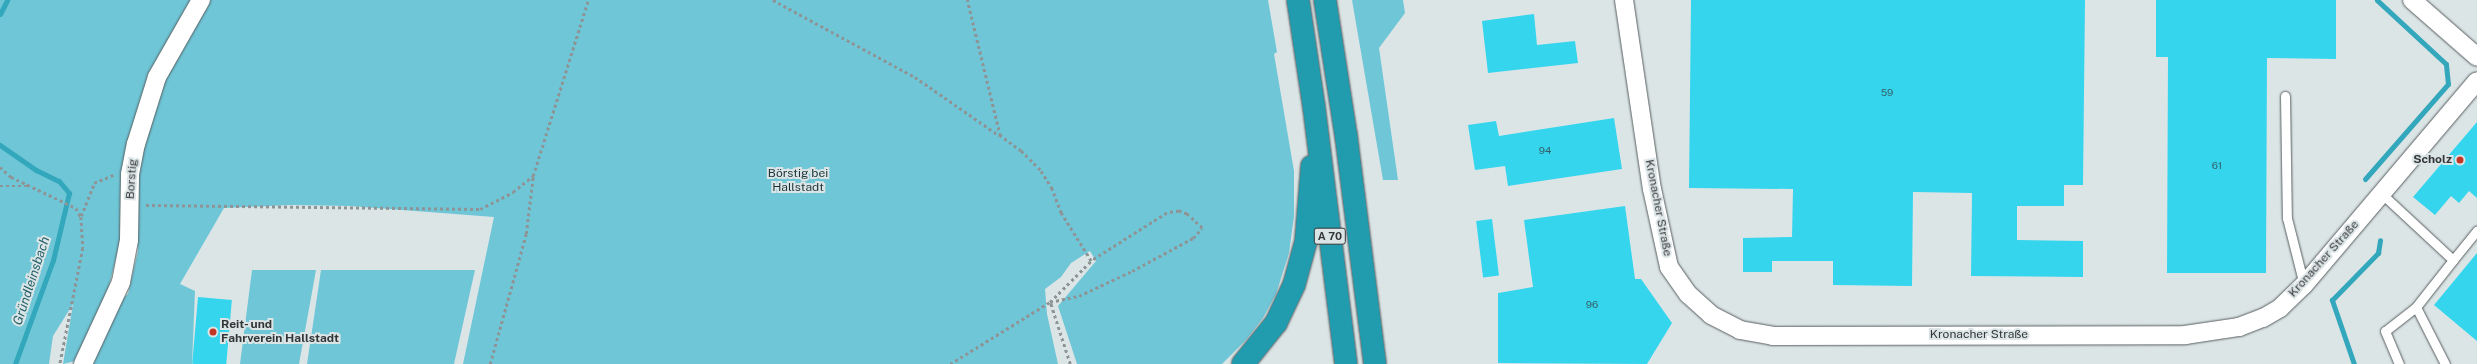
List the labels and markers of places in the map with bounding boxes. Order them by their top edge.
place label: Scholz [2413,153,2452,167]
marker: Scholz [2455,155,2465,165]
place label: Reit- und Fahrverein Hallstadt [221,318,339,346]
marker: Reit- und Fahrverein Hallstadt [208,327,218,337]

